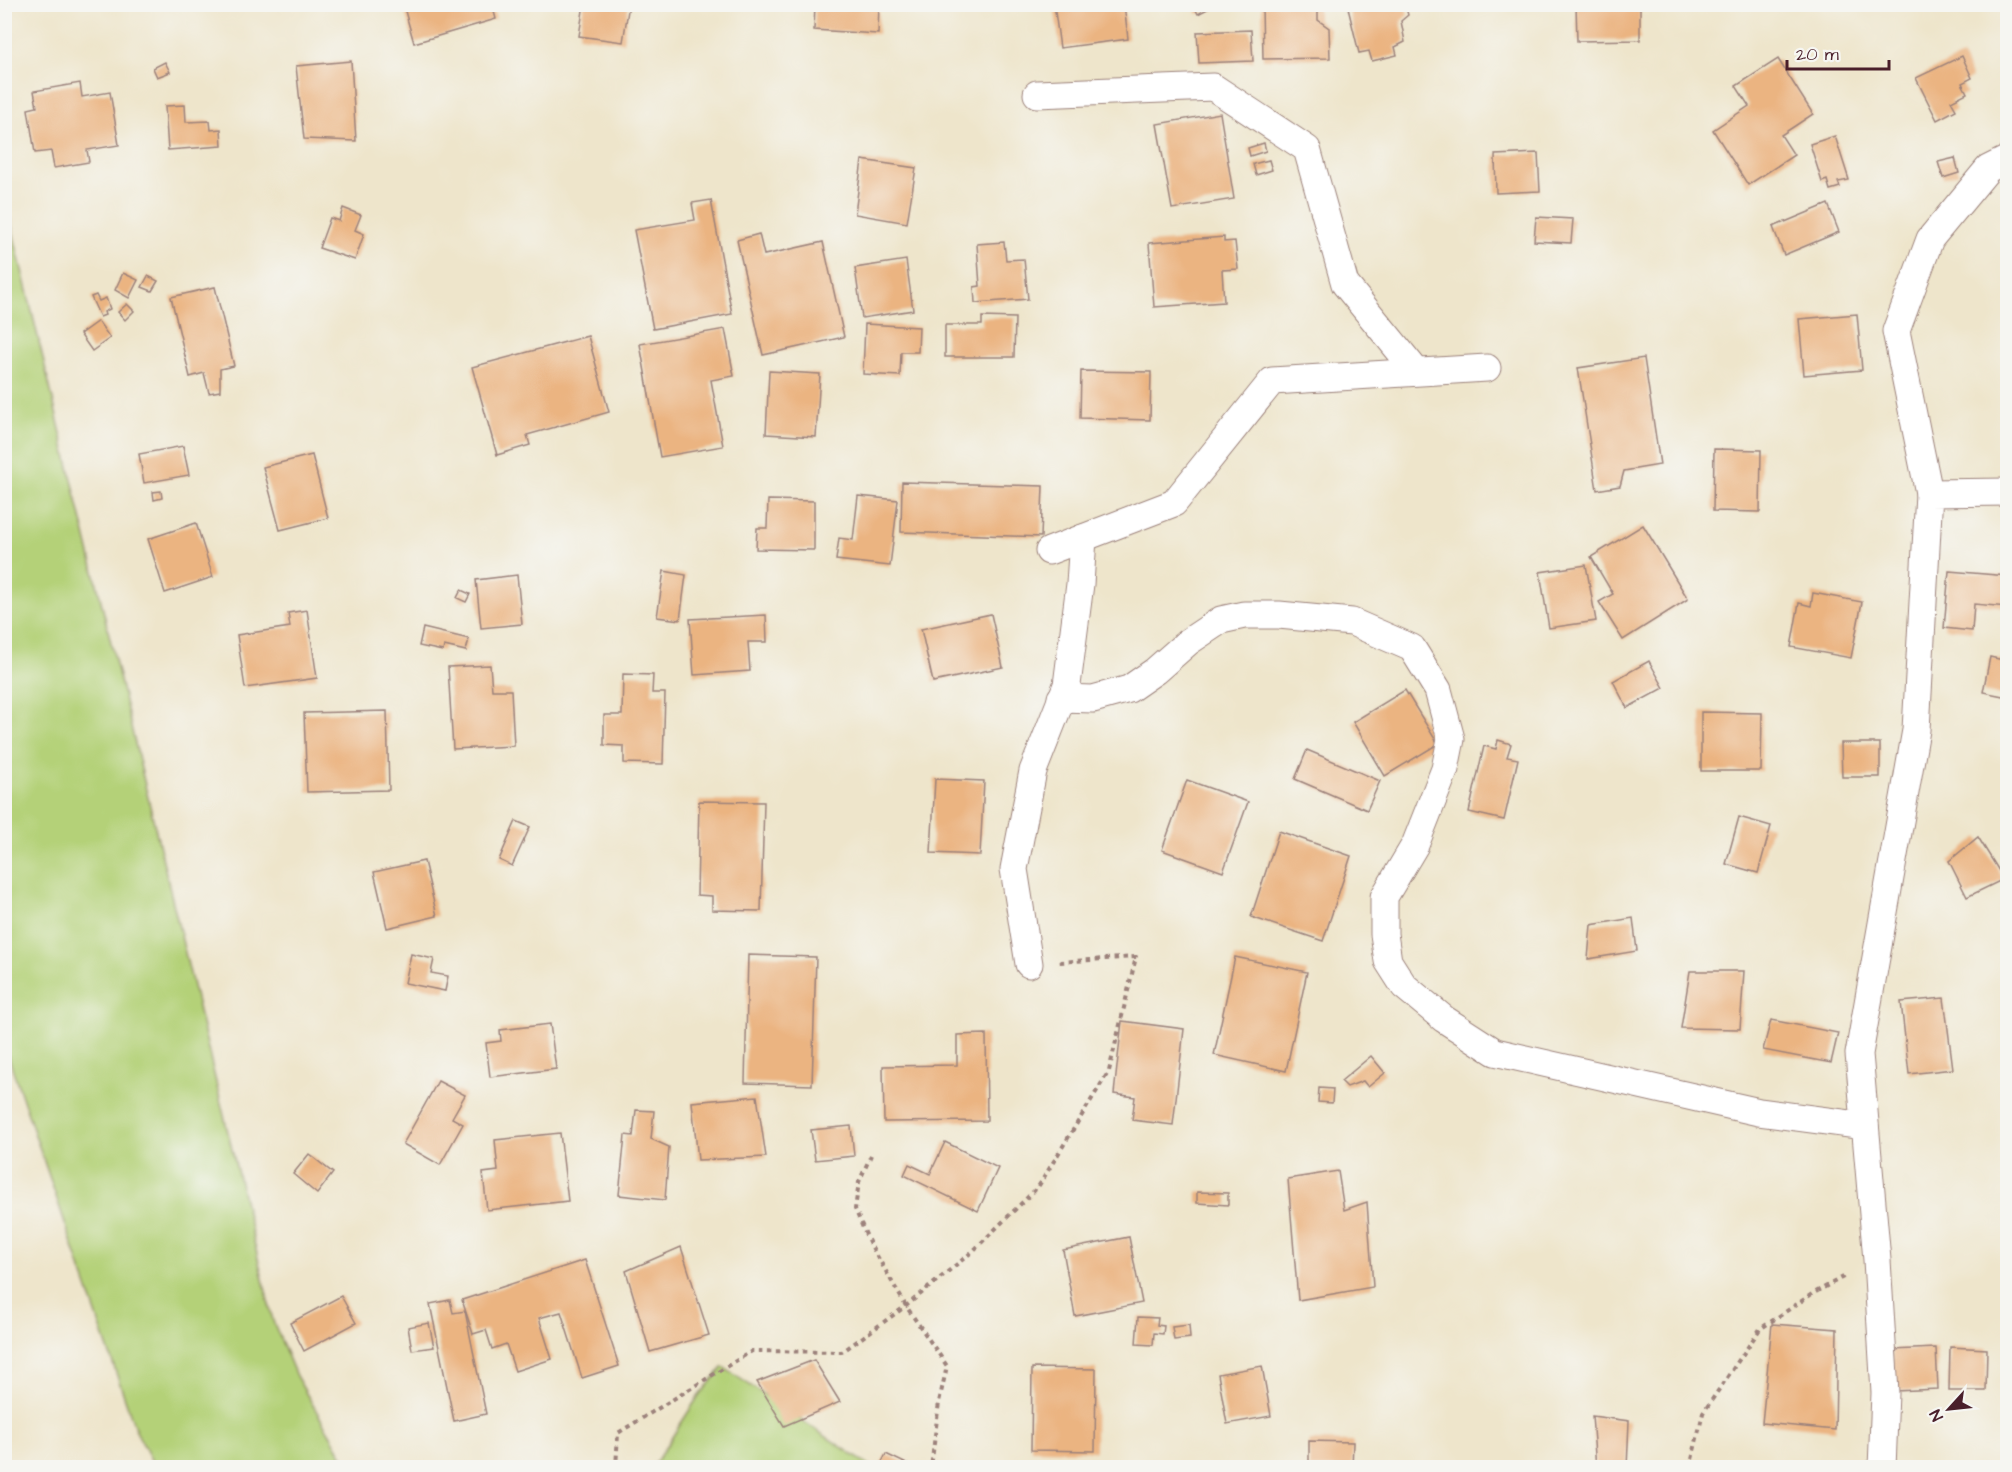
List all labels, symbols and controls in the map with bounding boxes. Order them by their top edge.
scale bar [1787,33,1889,71]
text: 20 m [1796,42,1839,67]
north arrow [1919,1379,1979,1439]
text: N [1924,1406,1949,1425]

